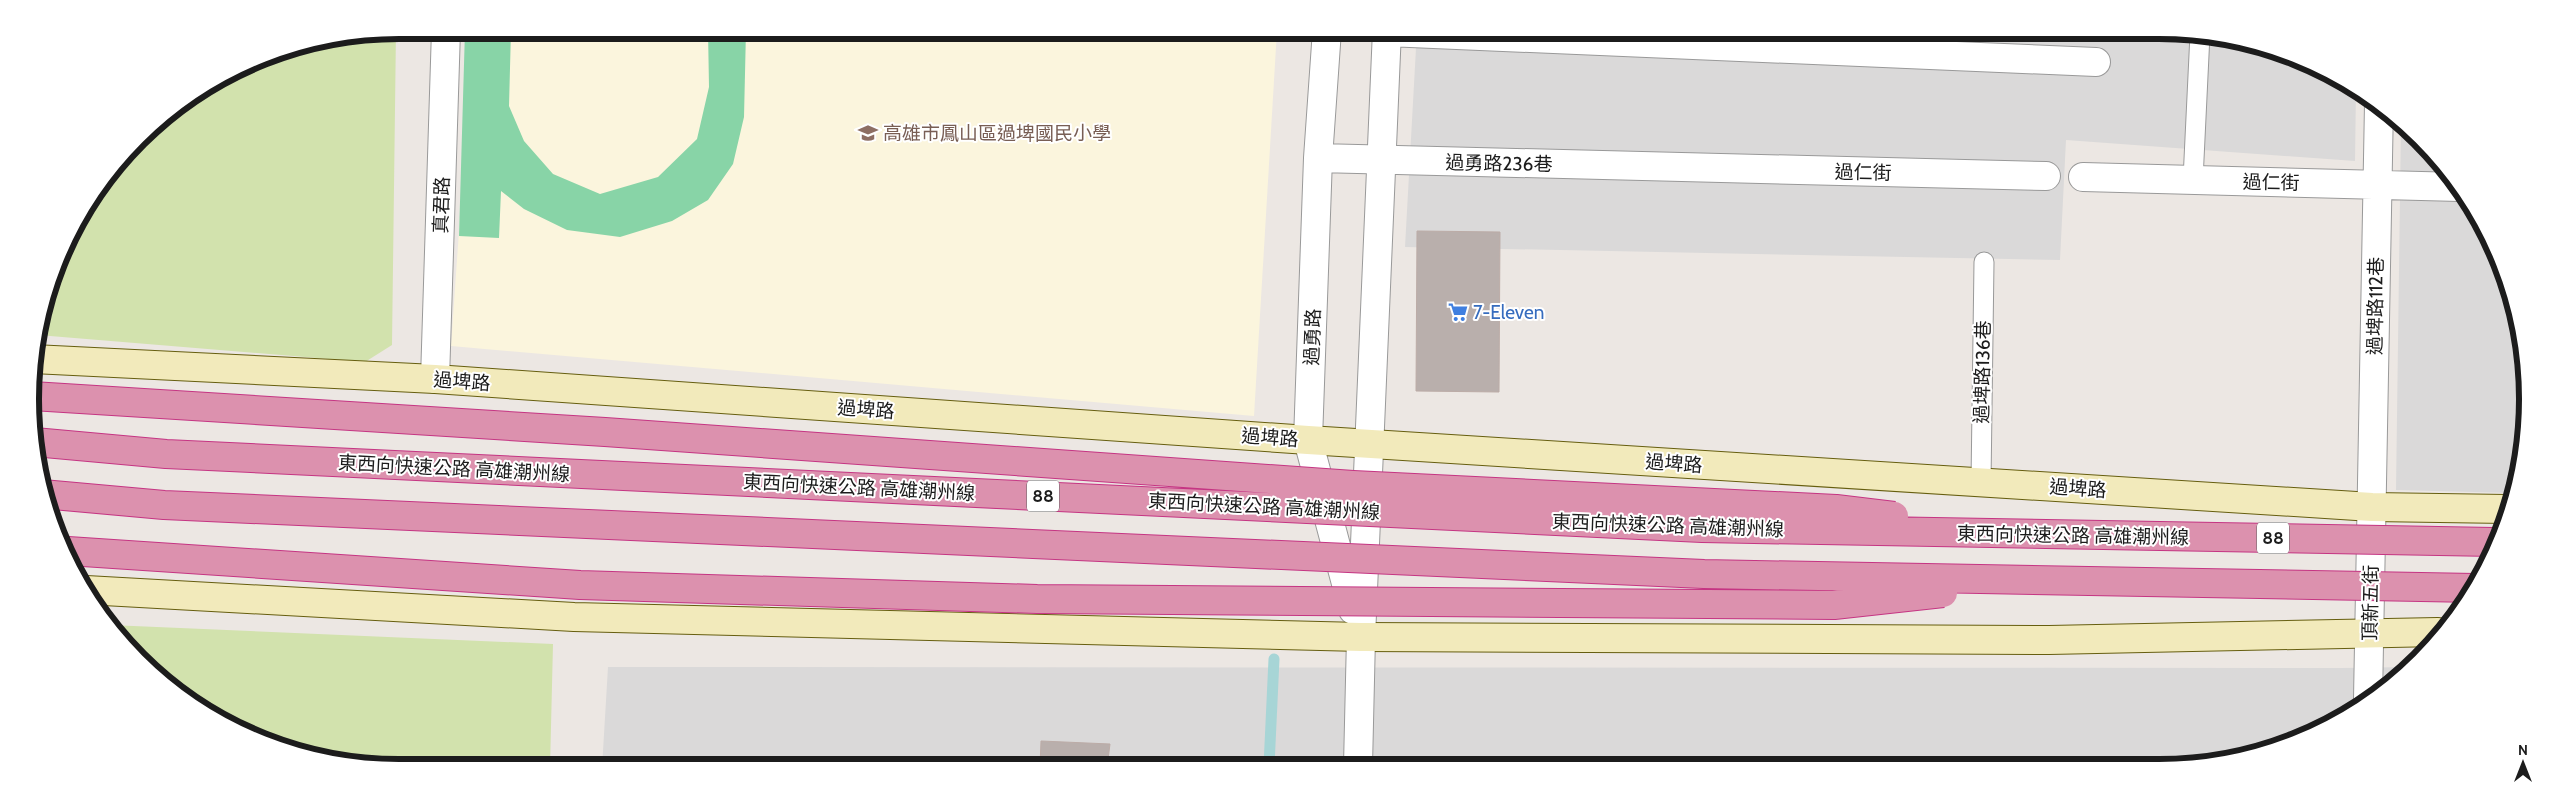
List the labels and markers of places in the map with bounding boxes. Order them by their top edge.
school or university icon: 高雄市鳳山區過埤國民小學 [857,122,879,144]
place label: 高雄市鳳山區過埤國民小學 [883,122,1111,145]
supermarket icon: 7-Eleven [1447,301,1469,323]
place label: 7-Eleven [1473,301,1544,324]

